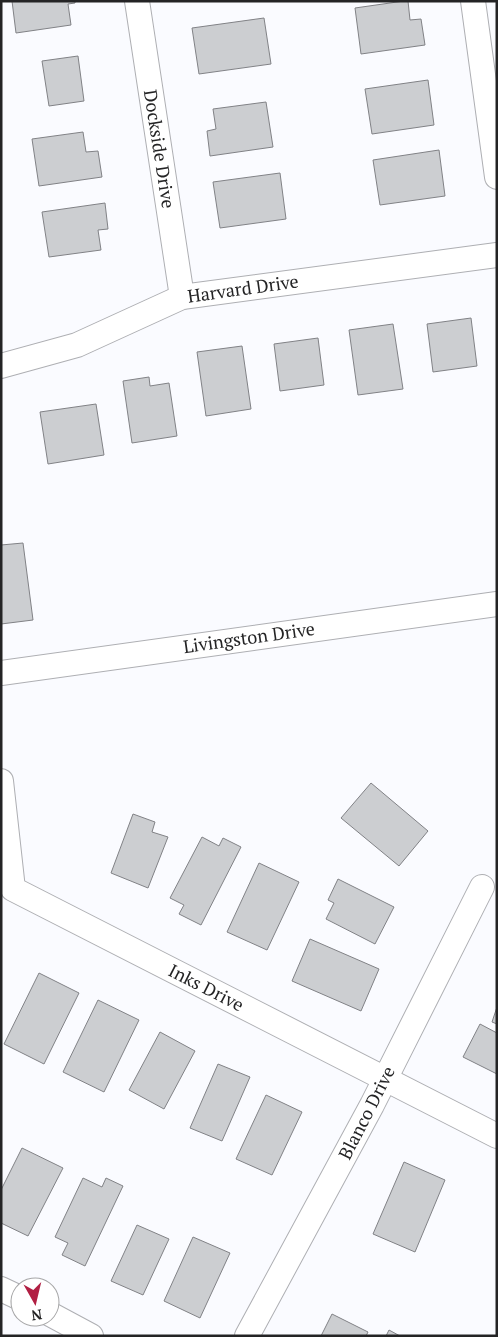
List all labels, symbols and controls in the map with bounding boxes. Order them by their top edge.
street label: Dockside Drive [139,88,181,210]
street label: Harvard Drive [186,268,300,308]
street label: Livingston Drive [182,616,316,658]
street label: Inks Drive [165,958,248,1016]
street label: Blanco Drive [332,1062,400,1163]
north arrow [10,1277,60,1327]
text: N [30,1305,43,1326]

